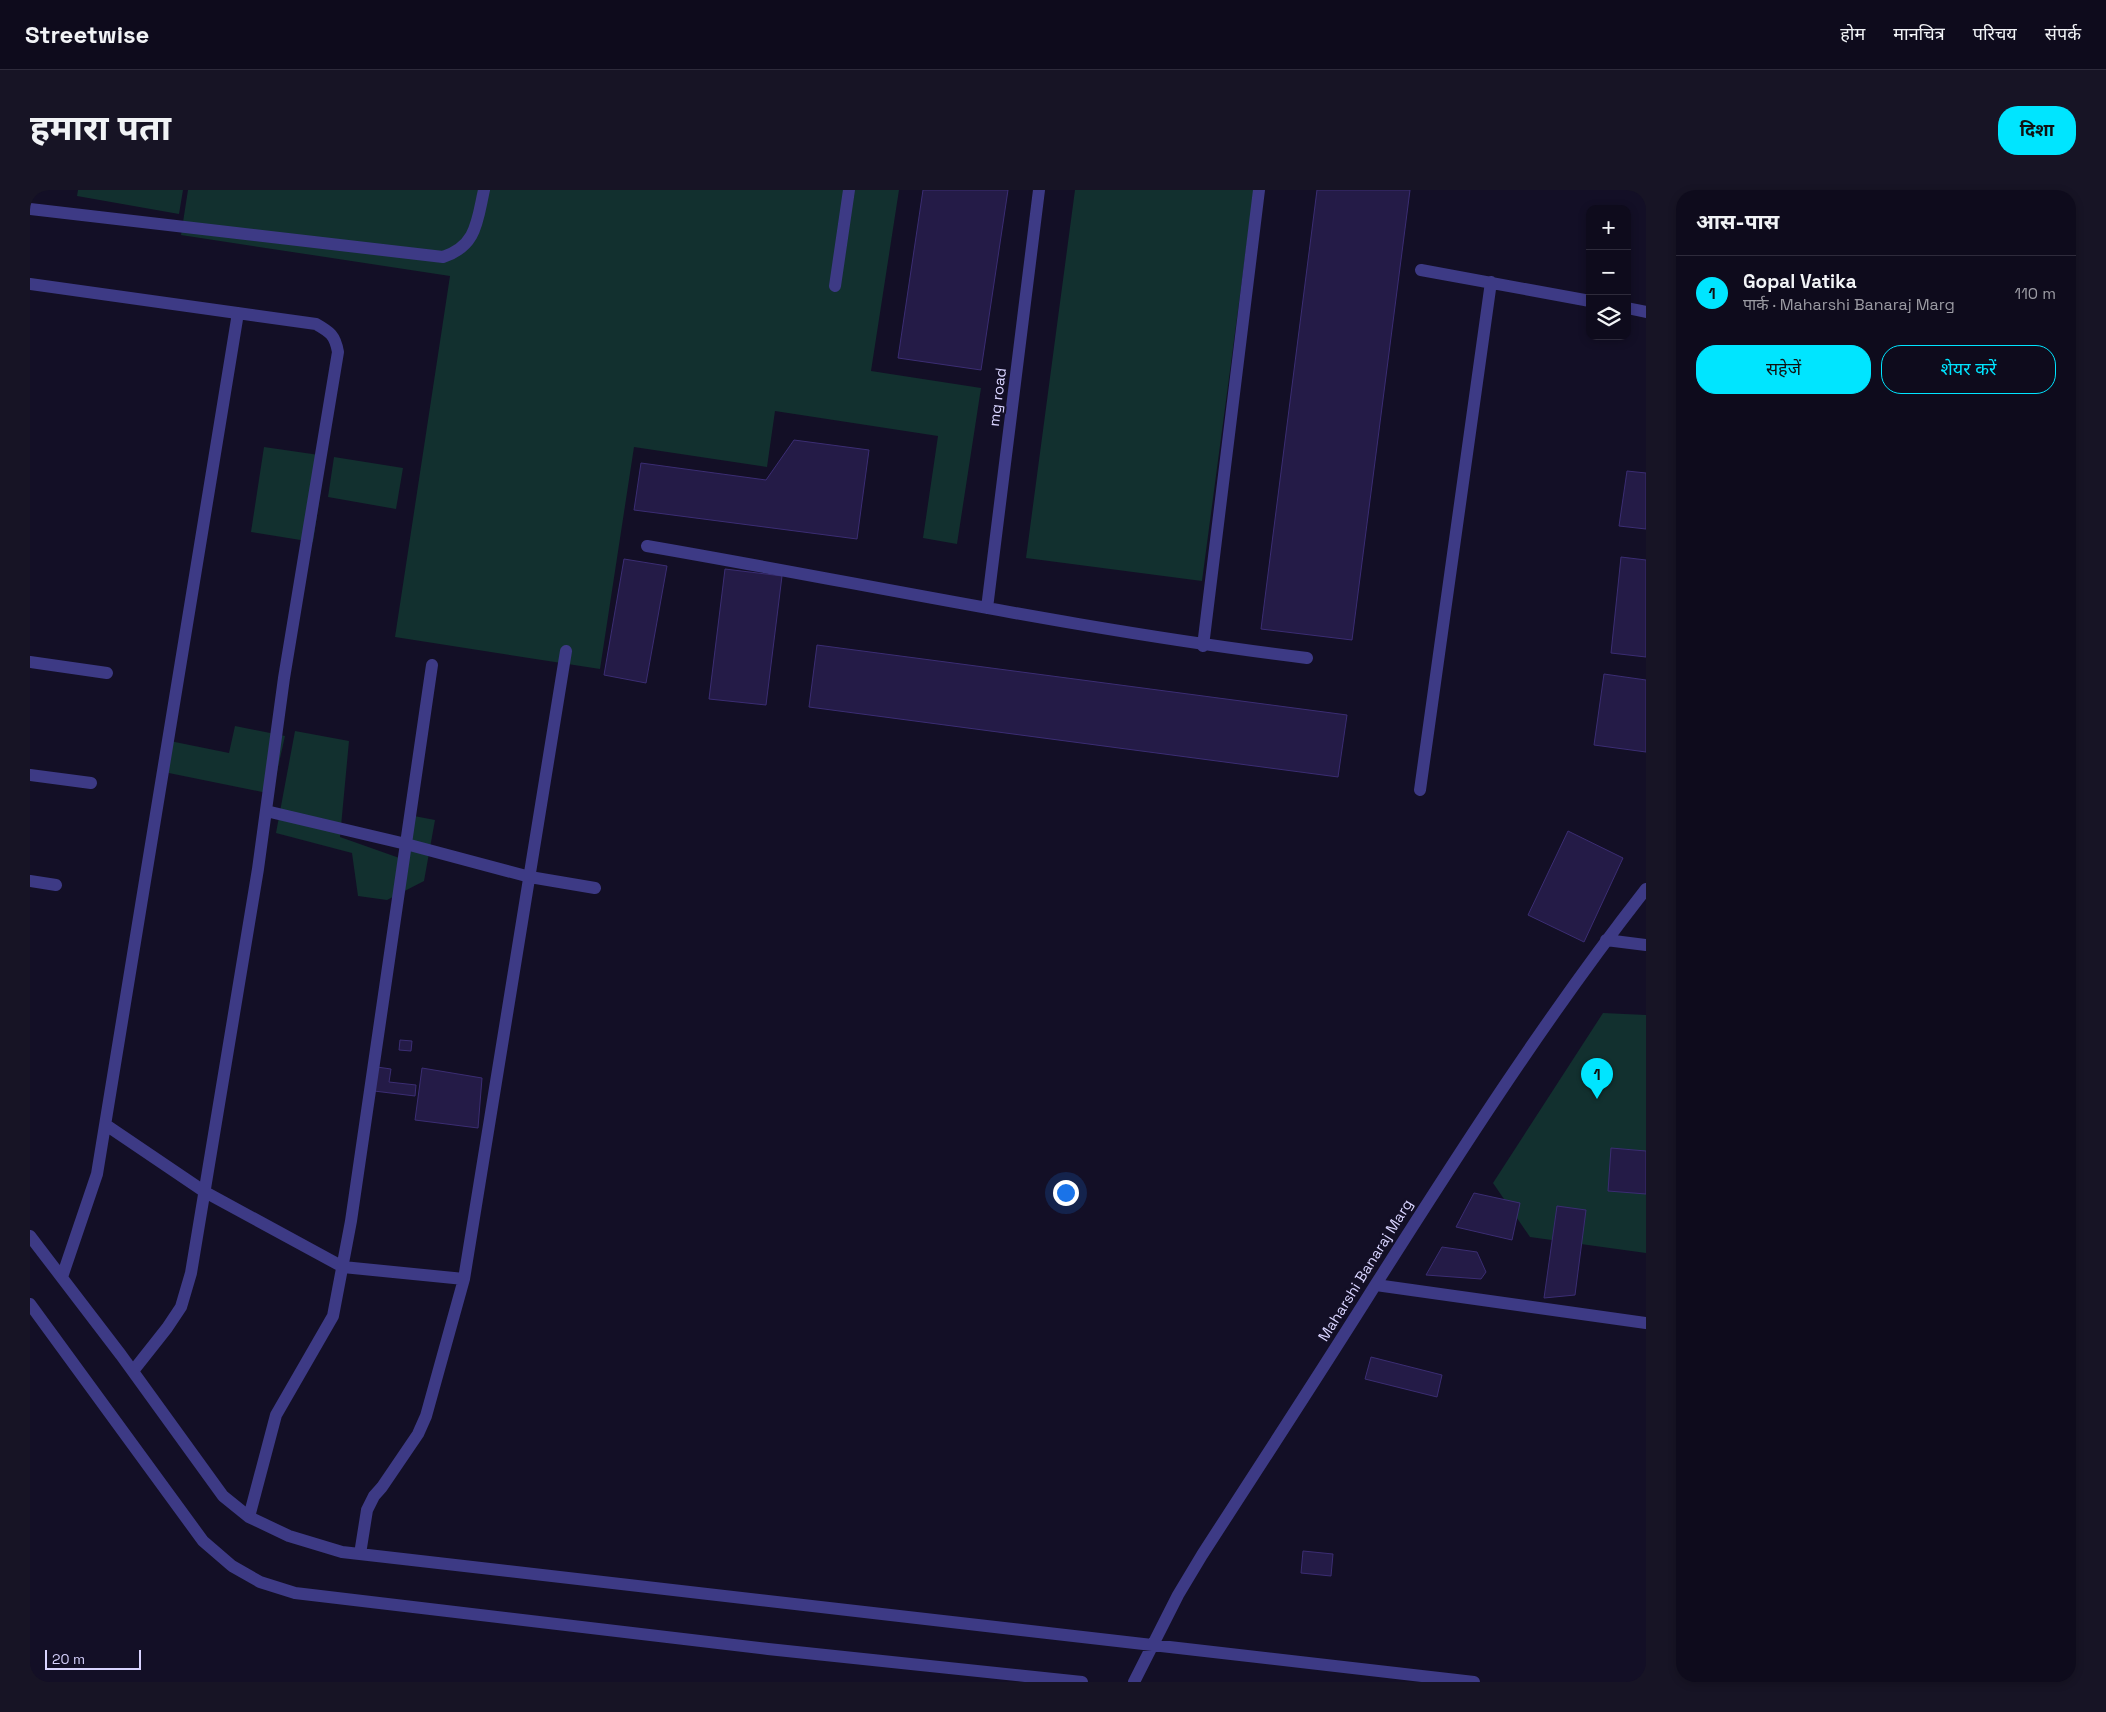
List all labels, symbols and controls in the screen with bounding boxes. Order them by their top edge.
text: Streetwise [25,19,149,50]
text: होम [1840,22,1865,45]
text: मानचित्र [1893,22,1945,45]
text: परिचय [1973,22,2017,45]
text: संपर्क [2045,22,2081,45]
text: हमारा पता [30,106,171,150]
button: दिशा [1998,106,2076,155]
map controls [1586,205,1631,340]
button: + [1586,205,1631,250]
text: आस-पास [1696,208,1779,235]
button: − [1586,250,1631,295]
text: Gopal Vatika [1743,269,1857,294]
text: 1 [1708,283,1716,304]
text: 110 m [2014,283,2056,304]
text: पार्क · Maharshi Banaraj Marg [1743,294,1955,315]
button: layers [1586,295,1631,340]
button: सहेजें [1696,345,1871,394]
button: शेयर करें [1881,345,2056,394]
street label: mg road [984,367,1010,427]
pin: 1 [1581,1058,1613,1099]
your location [1053,1180,1079,1206]
street label: Maharshi Banaraj Marg [1313,1195,1417,1345]
scale bar [45,1647,141,1670]
text: 20 m [52,1650,85,1668]

